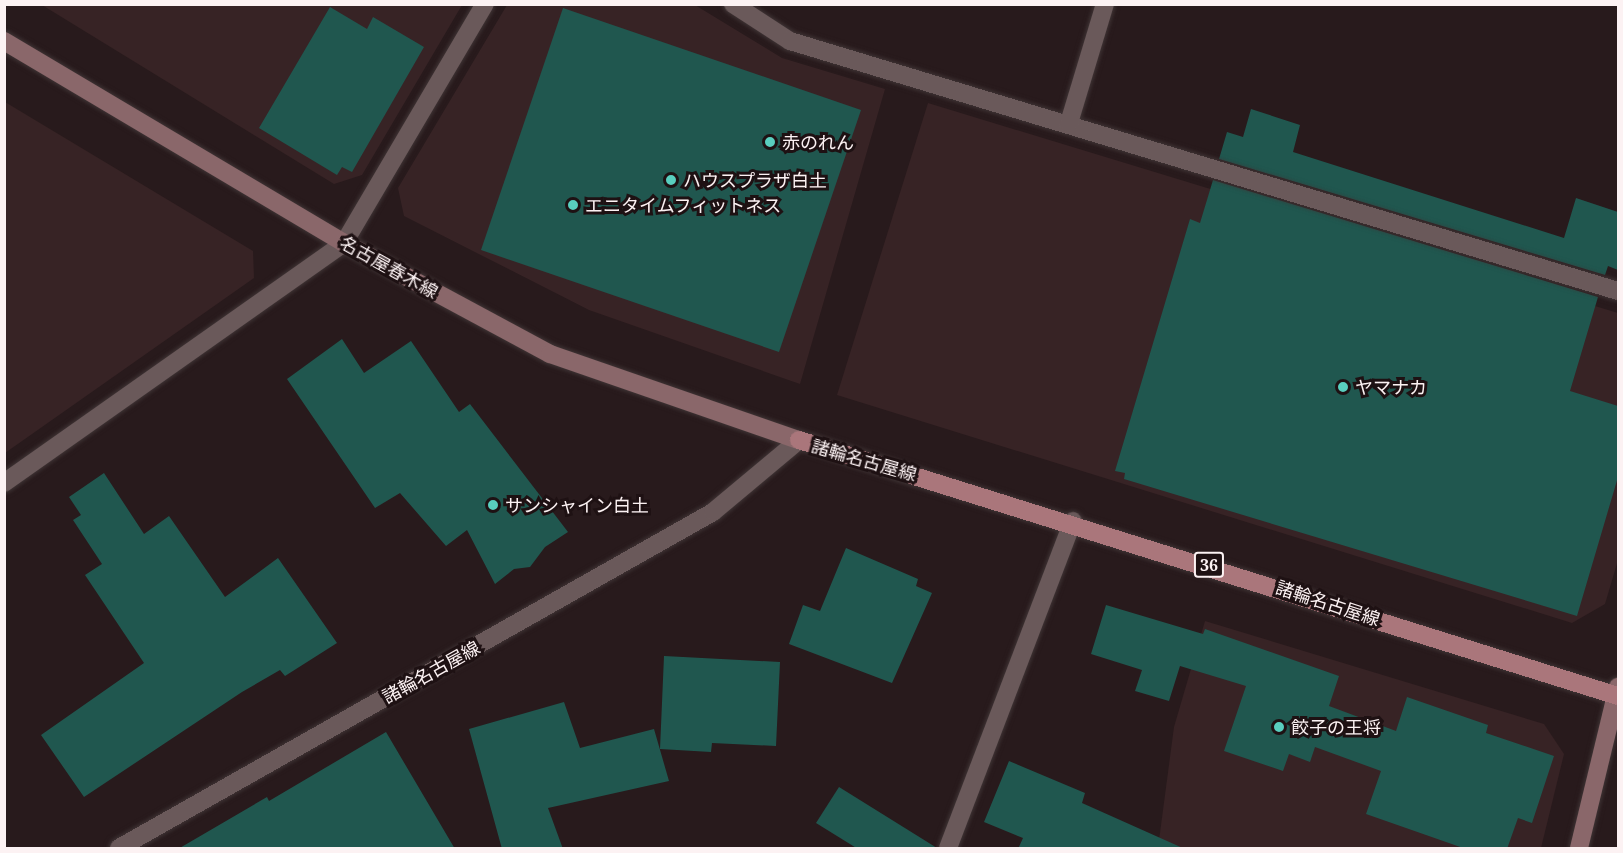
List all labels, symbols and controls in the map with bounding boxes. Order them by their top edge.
place label: 赤のれん [782,131,854,153]
marker: 赤のれん [763,135,777,149]
place label: ハウスプラザ白土 [683,169,827,191]
marker: ハウスプラザ白土 [664,173,678,187]
place label: エニタイムフィットネス [585,194,783,216]
marker: エニタイムフィットネス [566,198,580,212]
street label: 名古屋春木線 [337,231,441,303]
place label: ヤマナカ [1355,376,1427,398]
marker: ヤマナカ [1336,380,1350,394]
street label: 諸輪名古屋線 [809,435,919,485]
place label: サンシャイン白土 [505,494,649,516]
marker: サンシャイン白土 [486,498,500,512]
road number: 36 [1192,552,1226,578]
street label: 諸輪名古屋線 [1273,576,1383,630]
street label: 諸輪名古屋線 [379,636,483,708]
place label: 餃子の王将 [1291,716,1381,738]
marker: 餃子の王将 [1272,720,1286,734]

